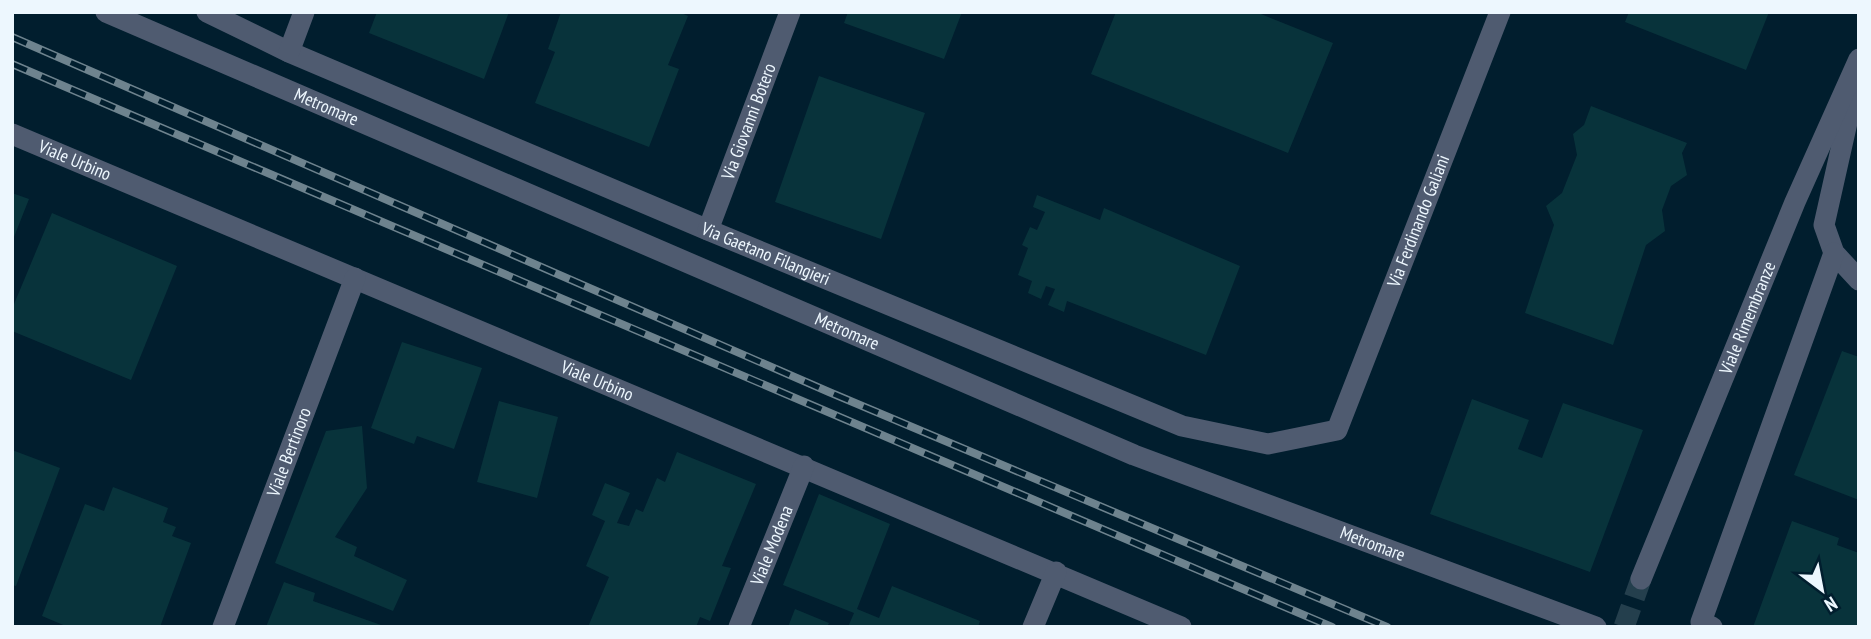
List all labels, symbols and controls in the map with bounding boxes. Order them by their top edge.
street label: Via Giovanni Botero [716,60,781,184]
street label: Metromare [291,83,362,131]
street label: Viale Urbino [34,134,115,186]
street label: Via Ferdinando Galiani [1381,151,1454,291]
street label: Via Gaetano Filangieri [697,216,834,290]
street label: Viale Rimembranze [1713,258,1780,379]
street label: Metromare [812,307,883,355]
street label: Viale Urbino [557,354,637,406]
street label: Viale Bertinoro [261,404,316,501]
street label: Viale Modena [745,502,798,590]
street label: Metromare [1337,521,1409,566]
north arrow [1787,555,1857,625]
text: N [1820,592,1842,617]

